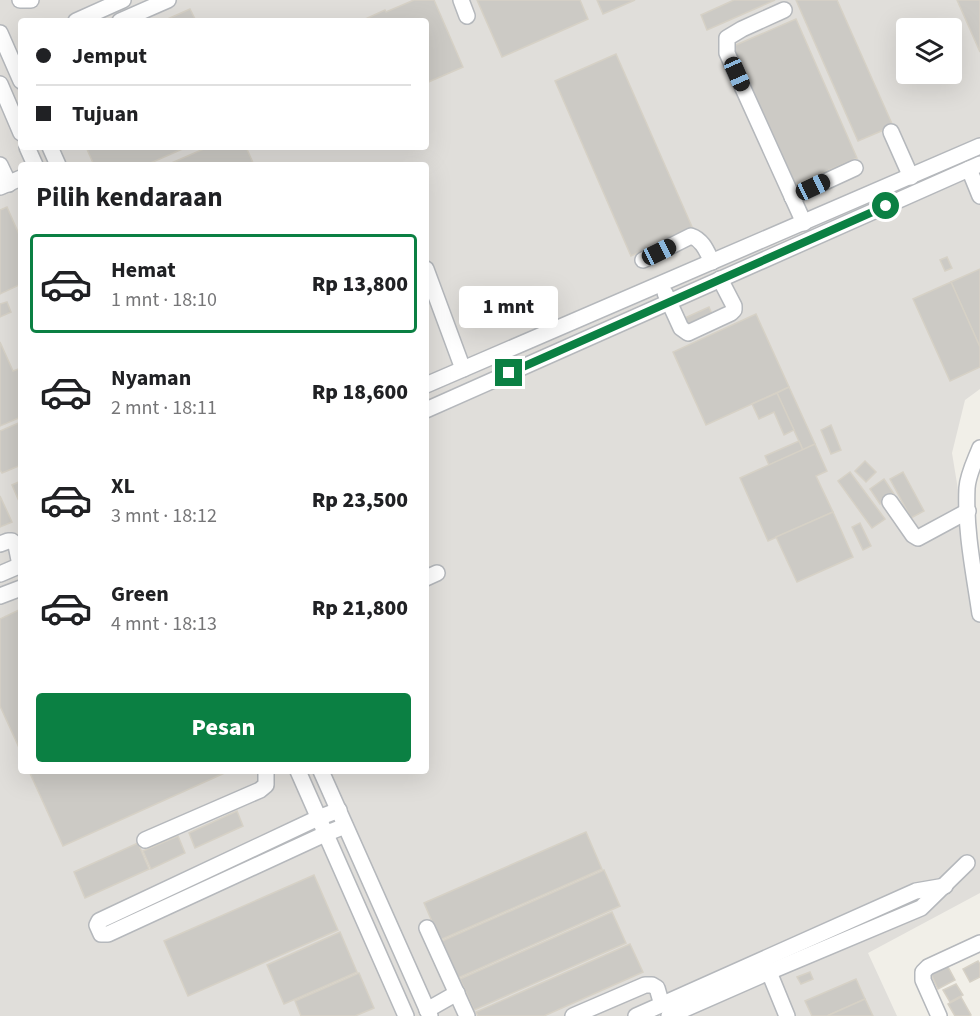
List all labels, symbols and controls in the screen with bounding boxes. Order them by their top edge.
map controls [896,18,962,84]
button: layers [896,18,962,84]
text: Jemput [72,40,147,72]
car [721,54,753,94]
text: Tujuan [72,98,139,130]
car [793,171,833,203]
text: Pilih kendaraan [36,178,223,217]
route start [872,192,899,219]
car [639,236,679,268]
text: Hemat [111,254,176,286]
icon: car [39,257,93,311]
text: Rp 13,800 [312,268,408,300]
text: 1 mnt · 18:10 [111,286,217,314]
callout: 1 mnt [460,286,558,328]
text: 1 mnt [483,293,534,321]
route end [495,359,522,386]
text: Nyaman [111,362,191,394]
icon: car [39,365,93,419]
text: Rp 18,600 [312,376,408,408]
text: 2 mnt · 18:11 [111,394,217,422]
text: XL [111,470,135,502]
icon: car [39,473,93,527]
text: Rp 23,500 [312,484,408,516]
text: 3 mnt · 18:12 [111,502,217,530]
text: Green [111,578,169,610]
icon: car [39,581,93,635]
text: Rp 21,800 [312,592,408,624]
text: 4 mnt · 18:13 [111,610,217,638]
button: Pesan [36,693,411,762]

